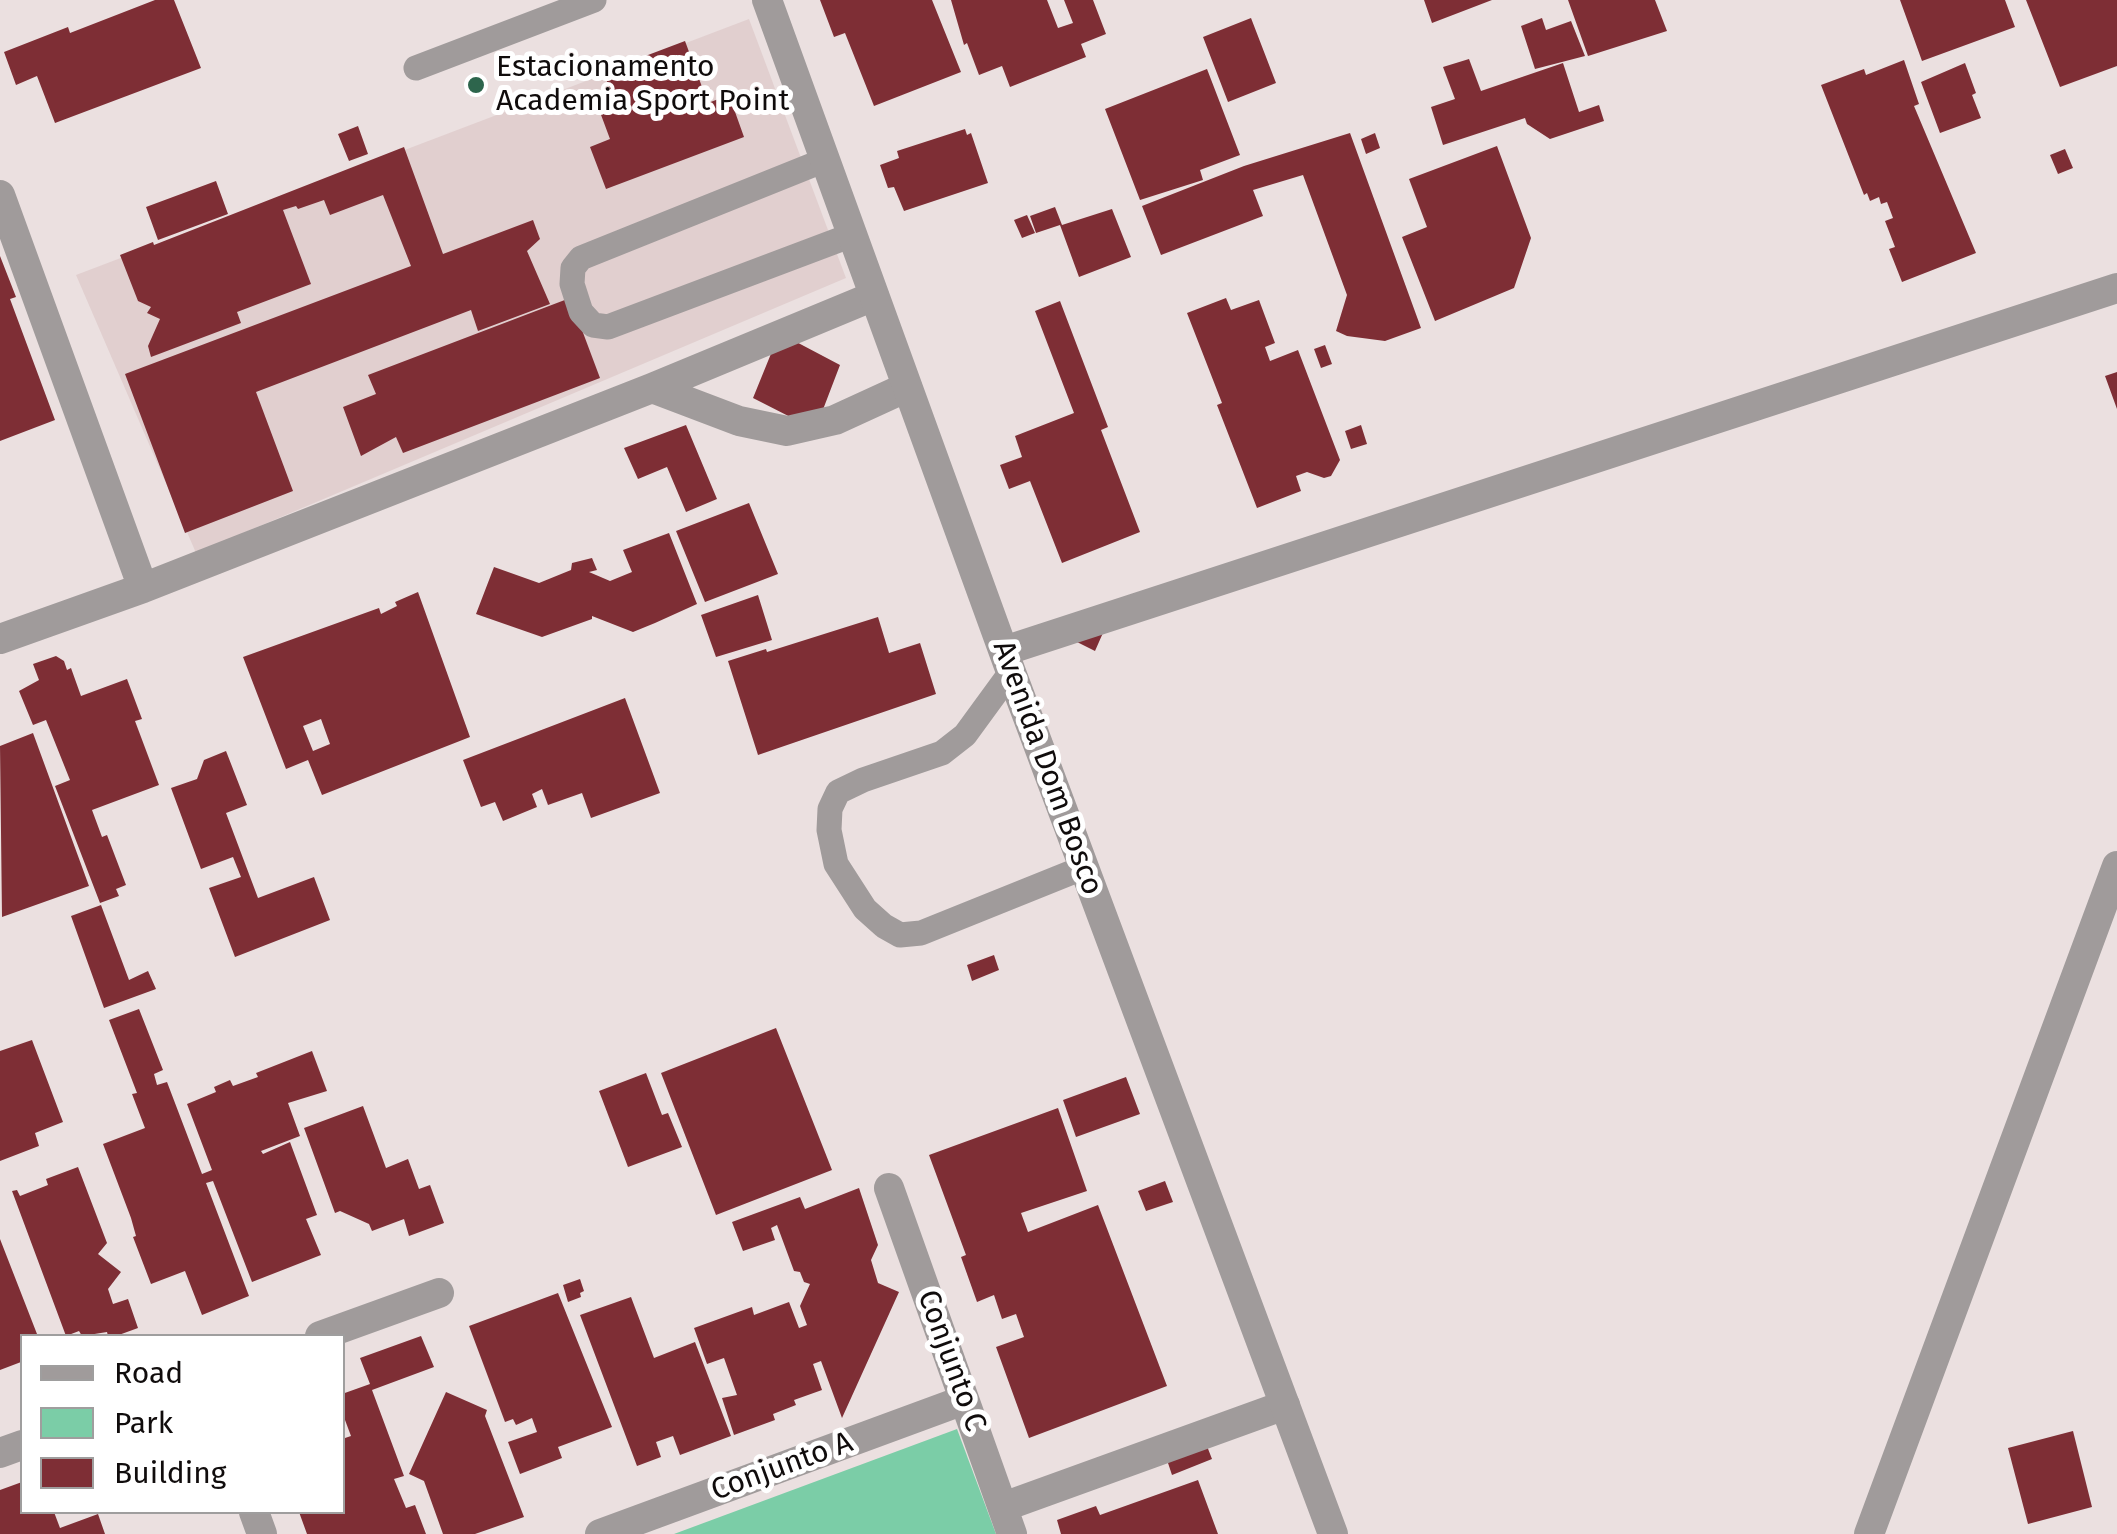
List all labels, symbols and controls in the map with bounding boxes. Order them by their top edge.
place label: Estacionamento Academia Sport Point [496,50,789,120]
marker: Estacionamento Academia Sport Point [465,74,487,96]
street label: Avenida Dom Bosco [984,636,1110,900]
street label: Conjunto C [909,1286,993,1436]
legend [20,1334,345,1514]
text: Road [114,1355,183,1391]
text: Park [114,1405,173,1441]
street label: Conjunto A [706,1425,858,1509]
text: Building [114,1455,226,1491]

